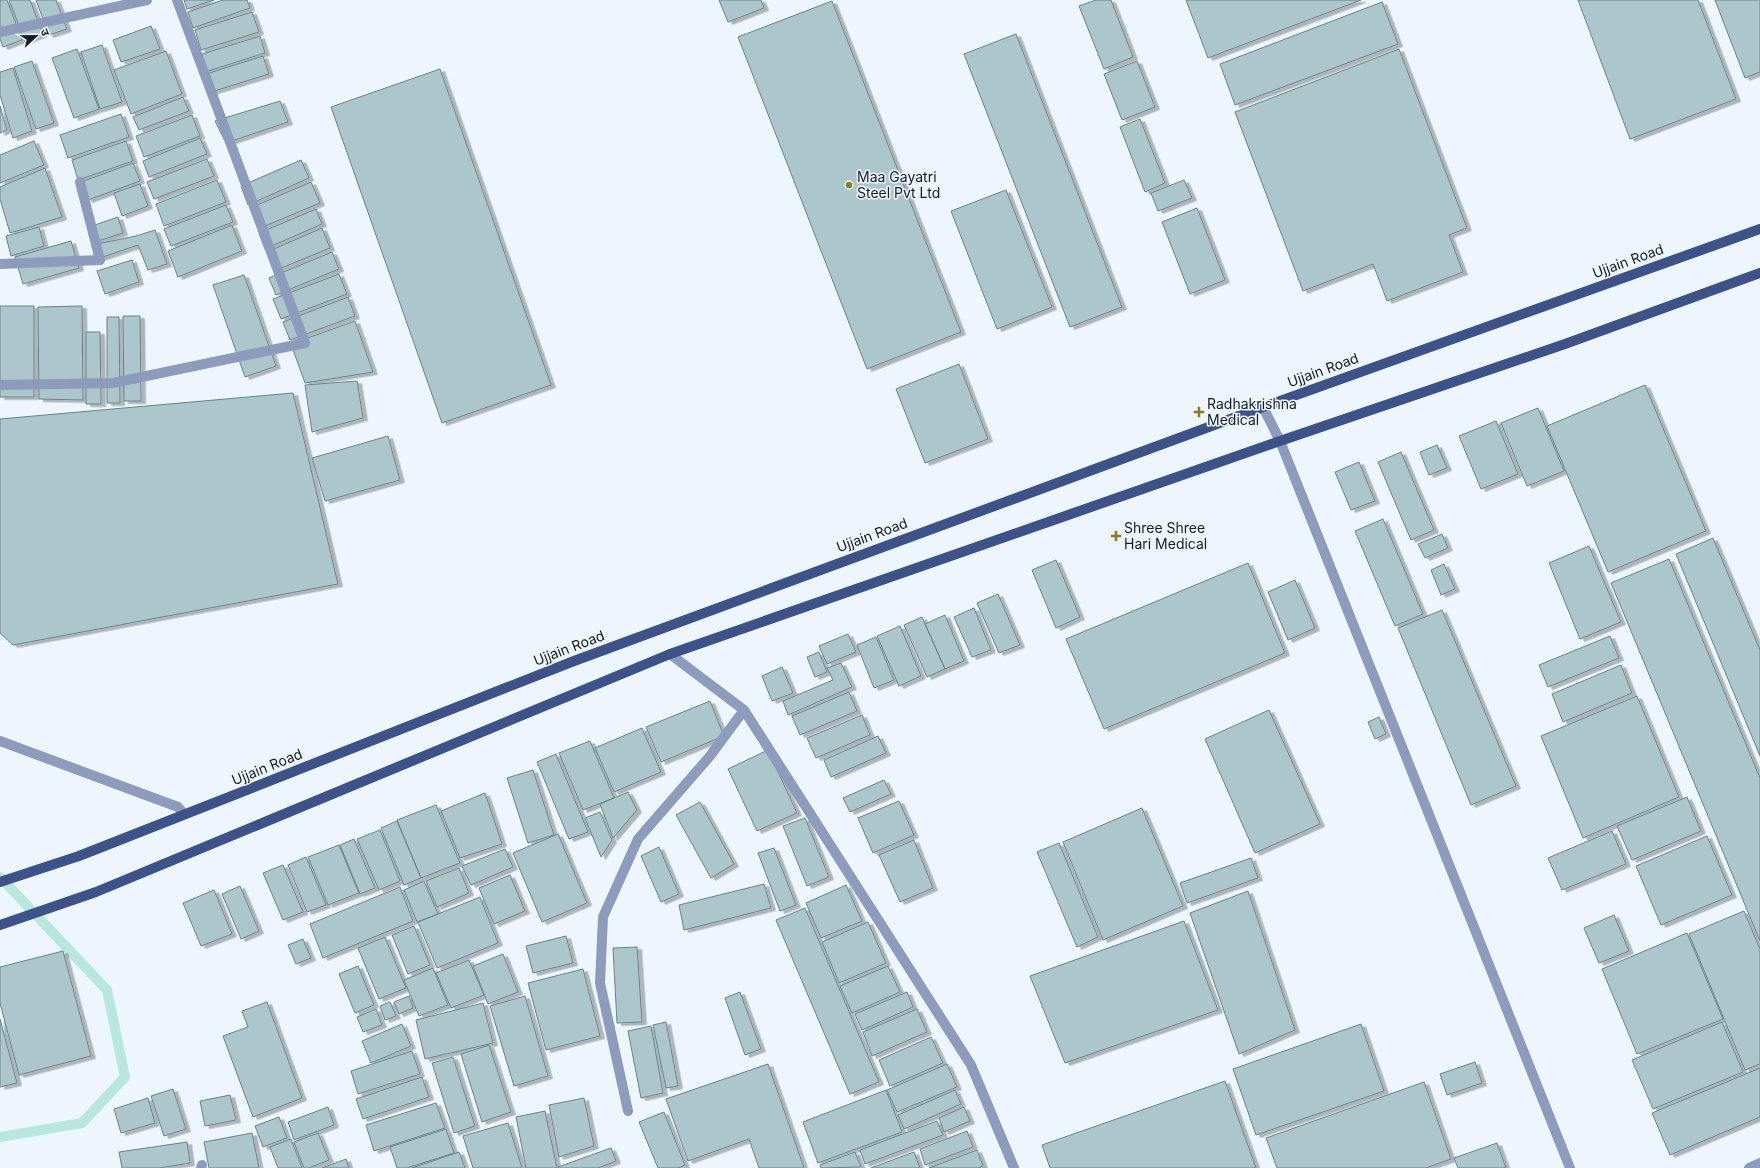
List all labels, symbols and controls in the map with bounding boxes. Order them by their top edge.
north arrow [16,16,56,56]
text: उ [38,27,53,38]
place label: Maa Gayatri Steel Pvt Ltd [857,168,940,201]
marker: Maa Gayatri Steel Pvt Ltd [844,180,854,190]
street label: Ujjain Road [1590,240,1666,281]
street label: Ujjain Road [1285,349,1361,390]
place label: Radhakrishna Medical [1207,395,1297,428]
marker: Radhakrishna Medical [1194,407,1204,417]
street label: Ujjain Road [834,514,910,555]
place label: Shree Shree Hari Medical [1124,519,1207,552]
marker: Shree Shree Hari Medical [1111,531,1121,541]
street label: Ujjain Road [531,626,607,669]
street label: Ujjain Road [229,745,305,788]

